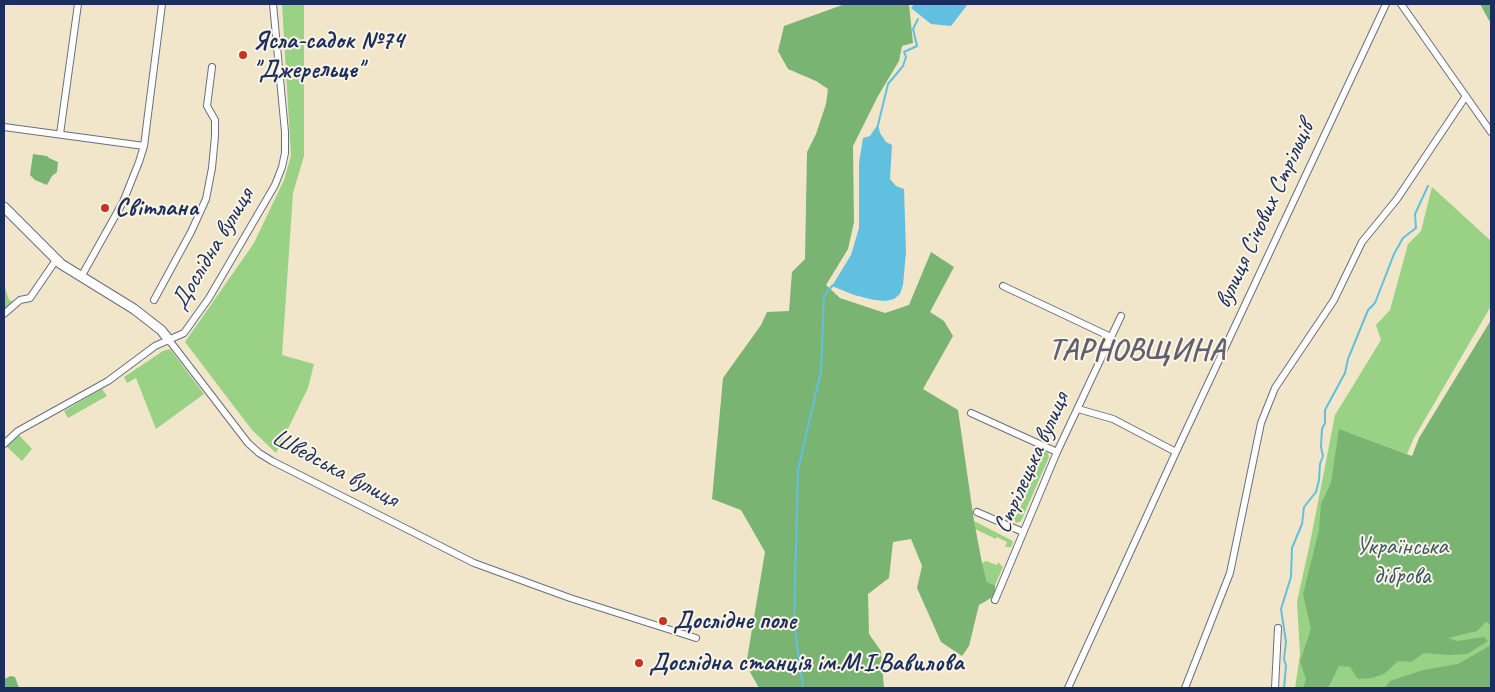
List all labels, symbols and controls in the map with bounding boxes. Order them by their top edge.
place label: Ясла-садок №74 "Джерельце" [253,26,404,85]
marker: Ясла-садок №74 "Джерельце" [237,49,249,61]
street label: вулиця Січових Стрільців [1209,117,1321,313]
street label: Дослідна вулиця [165,183,261,315]
place label: Світлана [115,193,198,223]
marker: Світлана [99,202,111,214]
district label: ТАРНОВЩИНА [1041,333,1233,369]
street label: Стрілецька вулиця [988,388,1076,538]
street label: Шведська вулиця [267,423,403,515]
park label: Українська діброва [1356,532,1448,591]
place label: Дослідне поле [673,606,796,636]
marker: Дослідне поле [657,615,669,627]
place label: Дослідна станція ім.М.І.Вавилова [649,648,963,678]
marker: Дослідна станція ім.М.І.Вавилова [633,657,645,669]

